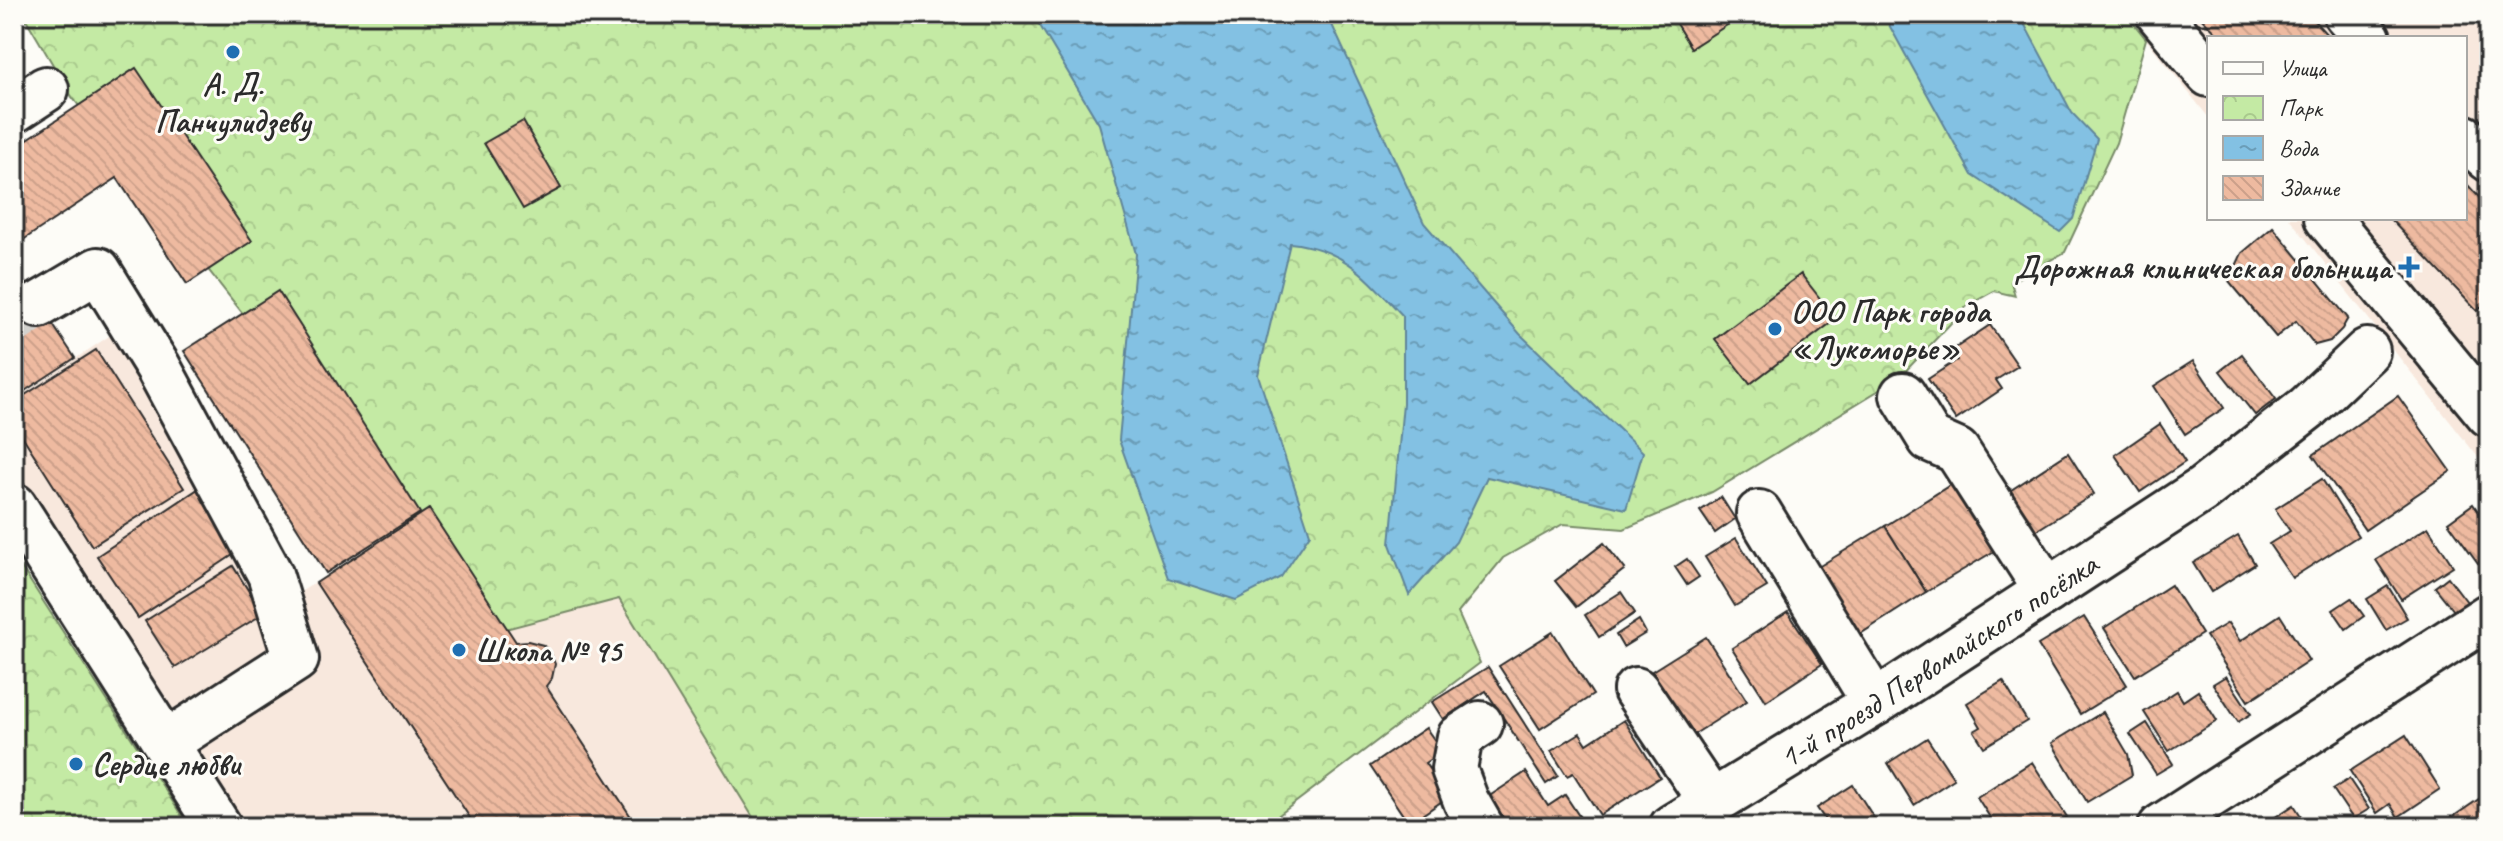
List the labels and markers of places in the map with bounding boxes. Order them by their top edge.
marker: А. Д. Панчулидзеву [224,43,242,61]
place label: А. Д. Панчулидзеву [155,64,313,142]
place label: Дорожная клиническая больница [2014,247,2394,288]
marker: Дорожная клиническая больница [2398,256,2420,278]
place label: ООО Парк города «Лукоморье» [1791,291,1992,369]
marker: ООО Парк города «Лукоморье» [1766,320,1784,338]
place label: Школа № 95 [475,630,624,671]
marker: Школа № 95 [450,641,468,659]
place label: Сердце любви [92,744,242,785]
marker: Сердце любви [67,755,85,773]

